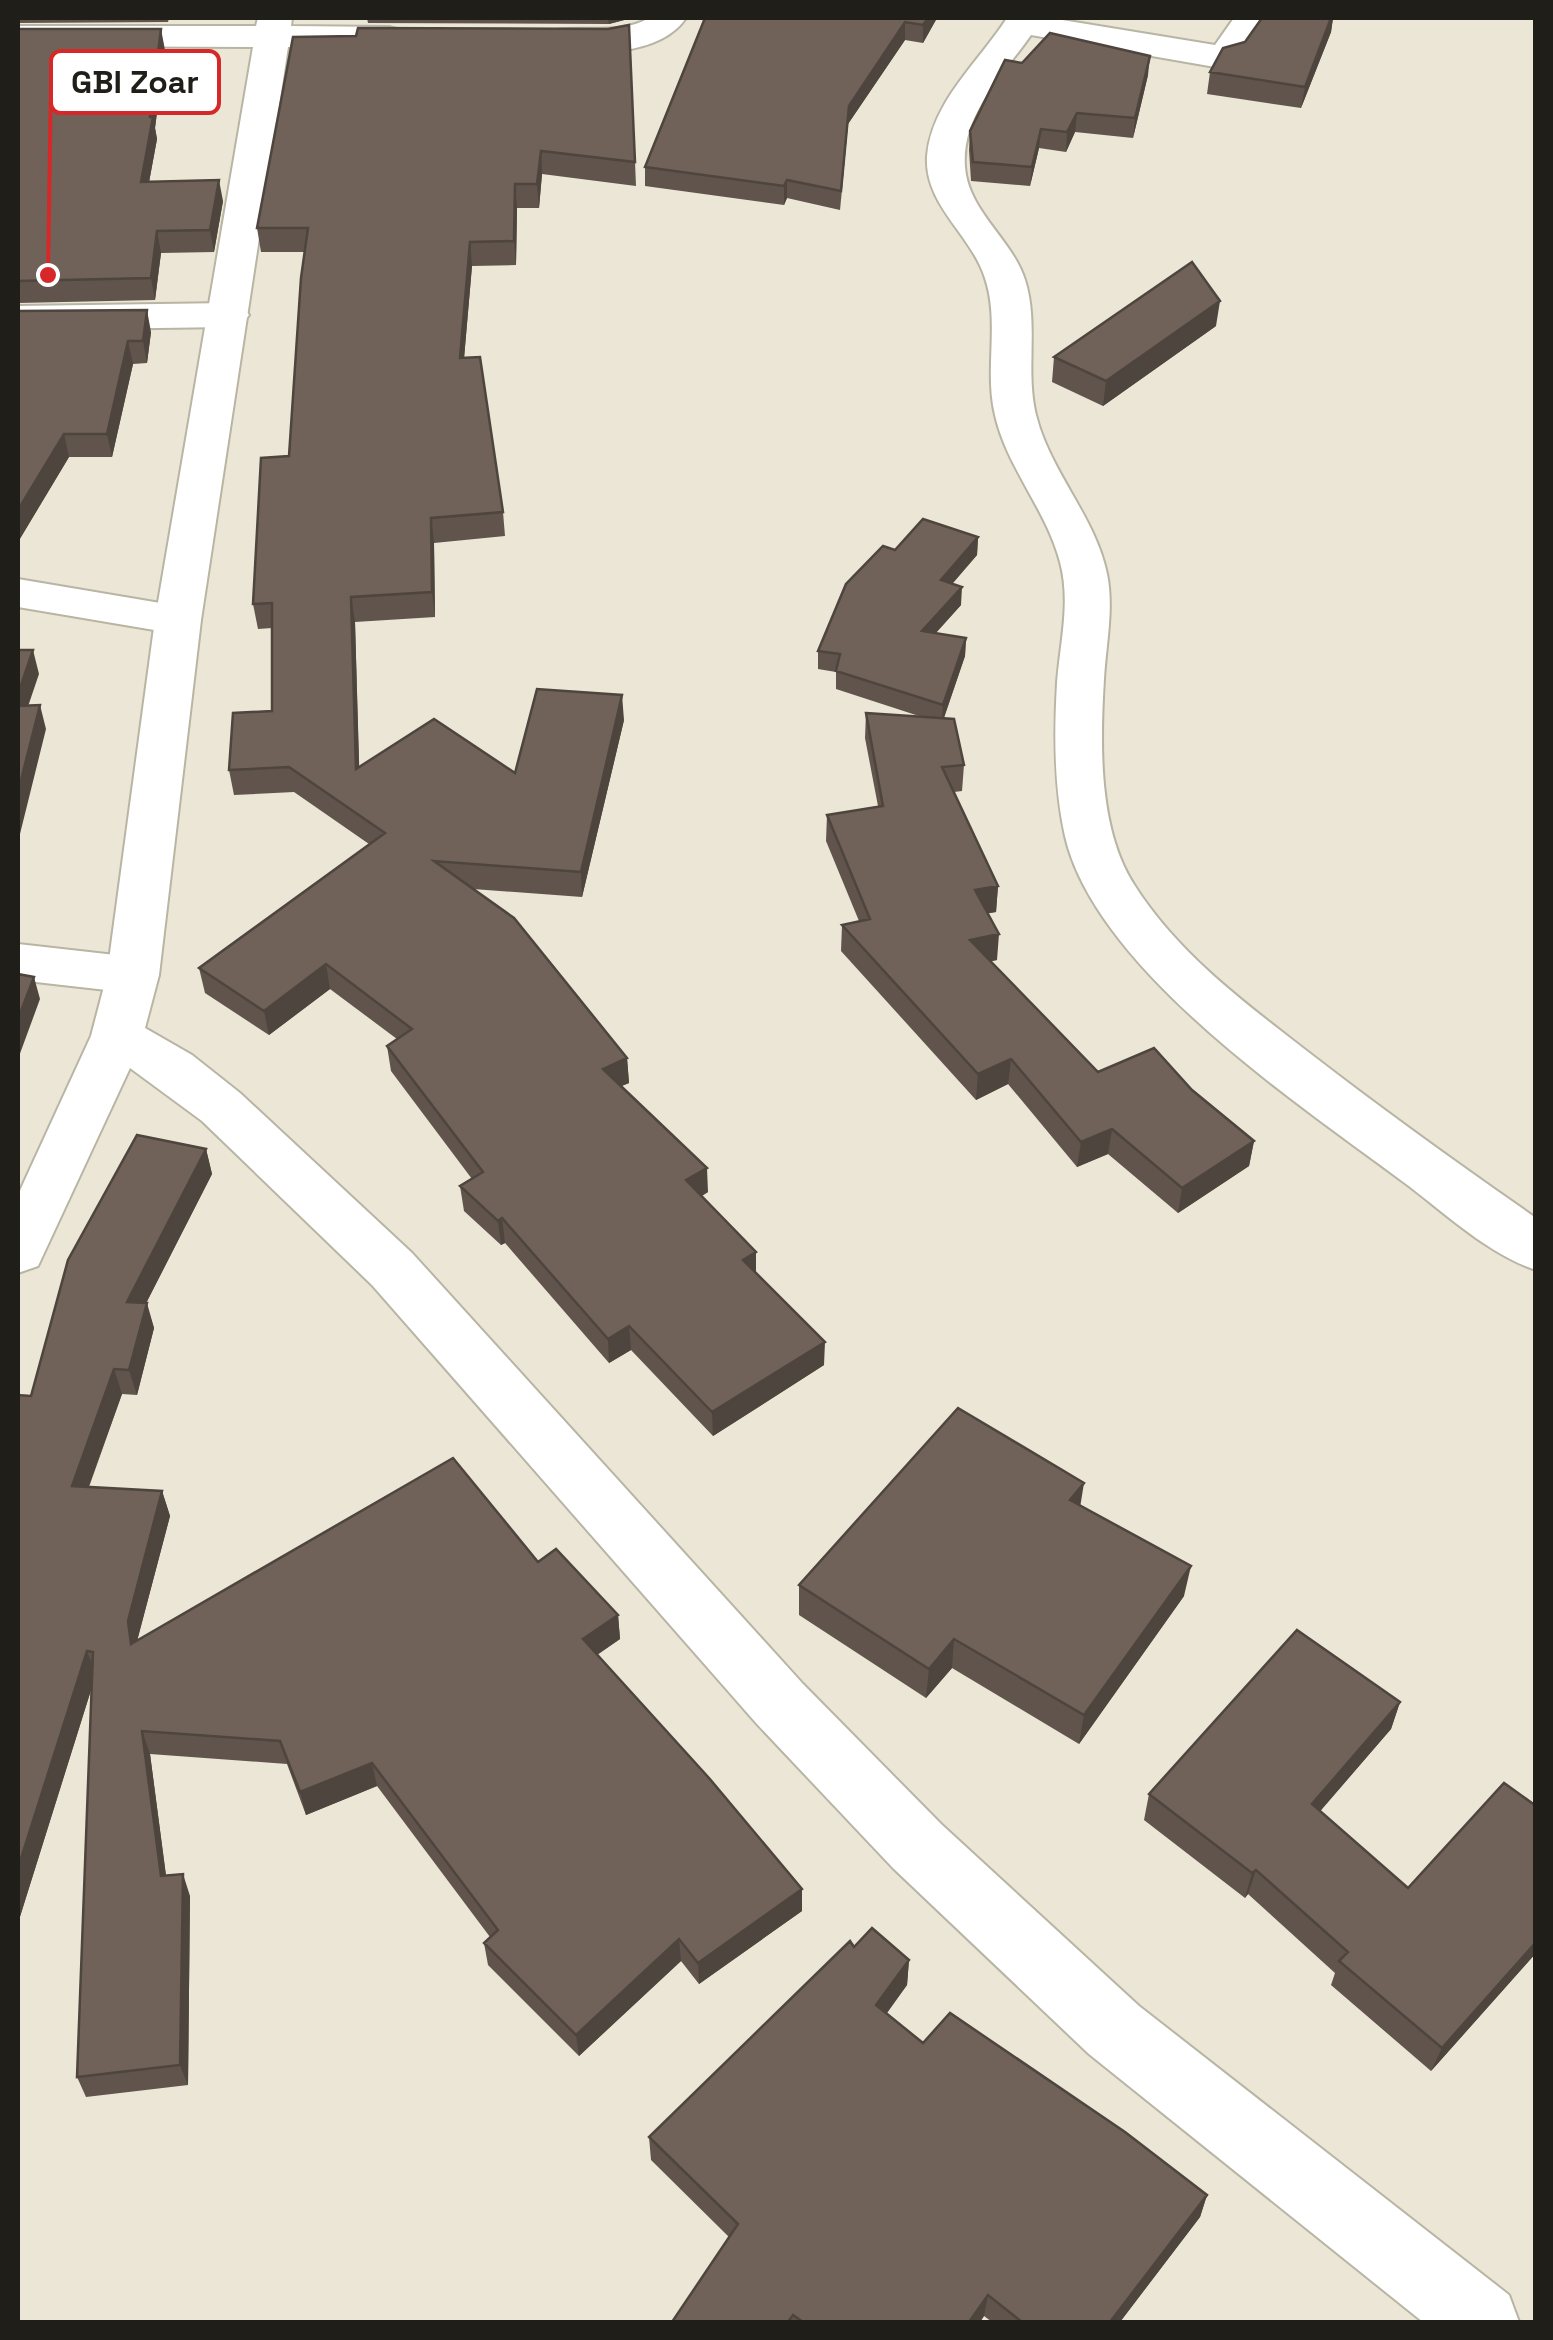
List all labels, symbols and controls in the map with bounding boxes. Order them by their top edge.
callout: GBI Zoar [51,51,219,113]
text: GBI Zoar [71,62,199,102]

